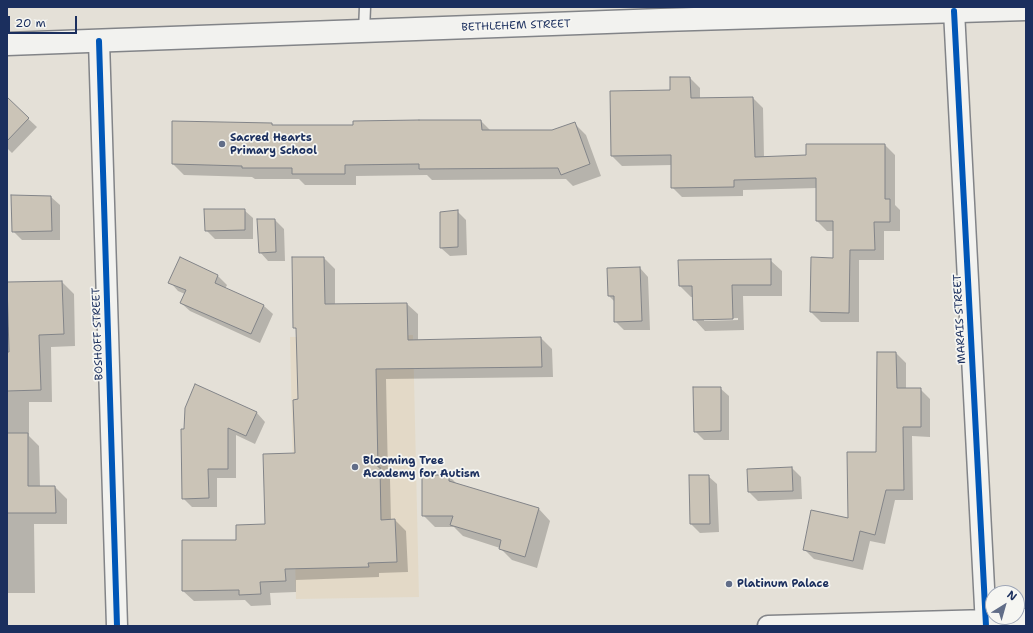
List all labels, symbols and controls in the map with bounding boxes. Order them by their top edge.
scale bar [10,8,79,34]
text: 20 m [15,15,46,31]
street label: BETHLEHEM STREET [461,17,571,35]
place label: Sacred Hearts Primary School [230,131,317,157]
marker: Sacred Hearts Primary School [217,139,227,149]
street label: MARAIS STREET [951,274,969,364]
street label: BOSHOFF STREET [90,287,106,381]
place label: Blooming Tree Academy for Autism [363,454,480,480]
marker: Blooming Tree Academy for Autism [350,462,360,472]
place label: Platinum Palace [737,577,829,591]
marker: Platinum Palace [724,579,734,589]
north arrow [985,585,1025,625]
text: N [1004,587,1020,604]

